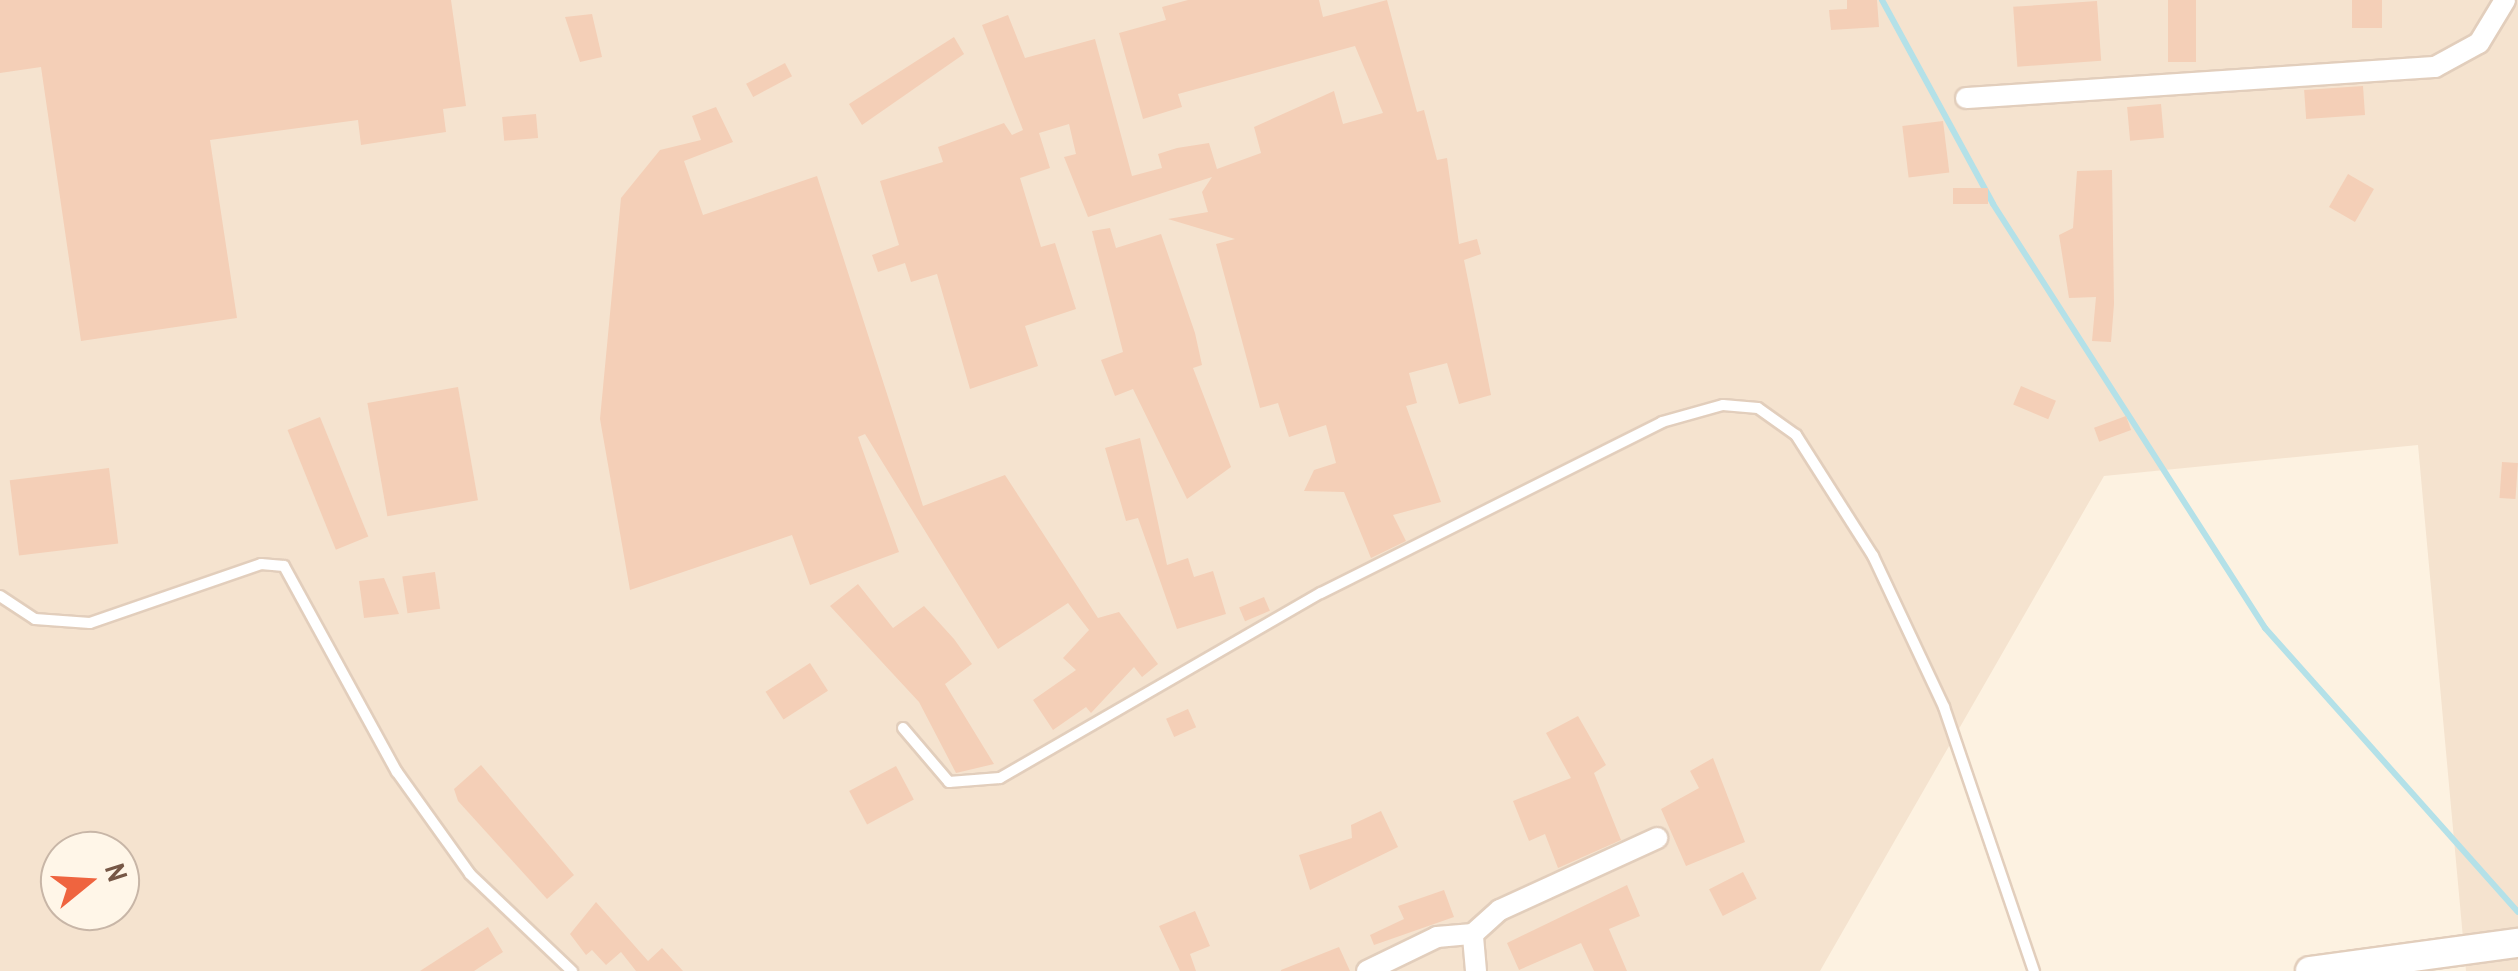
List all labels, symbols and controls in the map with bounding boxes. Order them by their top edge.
north arrow [40,831,140,931]
text: N [96,859,137,886]

